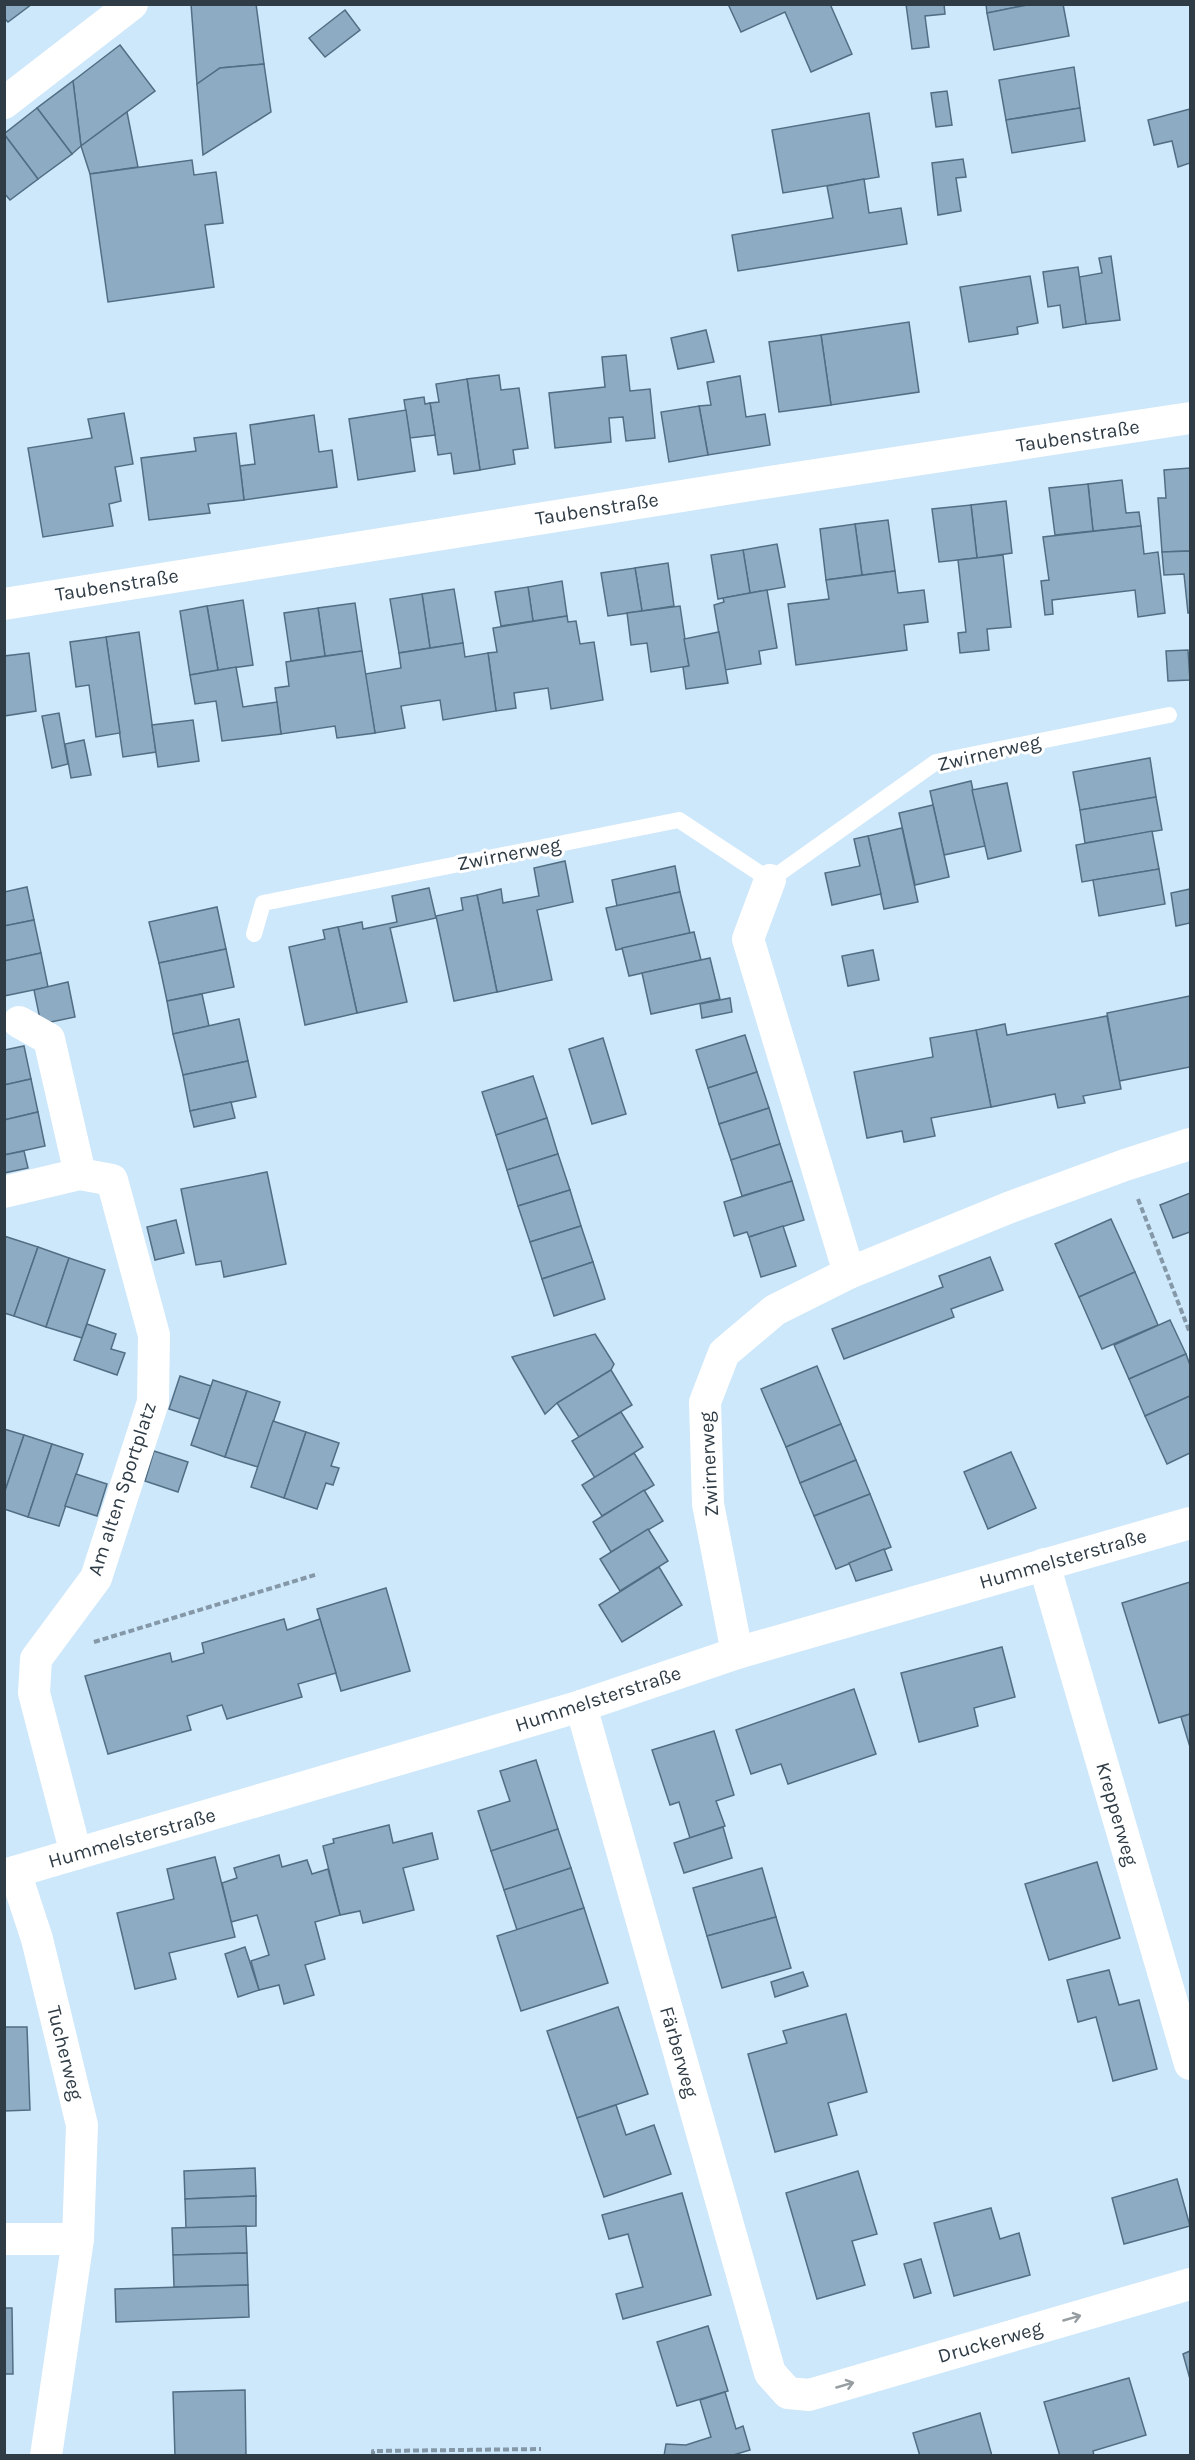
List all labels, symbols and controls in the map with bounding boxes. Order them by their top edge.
street label: Taubenstraße [1015,415,1141,457]
street label: Taubenstraße [534,488,660,530]
street label: Taubenstraße [54,564,180,606]
street label: Zwirnerweg [935,730,1043,776]
street label: Zwirnerweg [455,833,563,875]
street label: Am alten Sportplatz [83,1399,161,1579]
street label: Zwirnerweg [695,1411,723,1517]
street label: Hummelsterstraße [977,1524,1149,1594]
street label: Hummelsterstraße [512,1661,684,1737]
street label: Krepperweg [1091,1760,1143,1868]
street label: Hummelsterstraße [46,1803,218,1873]
street label: Tucherweg [42,2003,88,2103]
street label: Färberweg [655,2004,703,2100]
one-way arrow [1062,2312,1081,2323]
street label: Druckerweg [935,2316,1045,2368]
one-way arrow [835,2379,854,2390]

